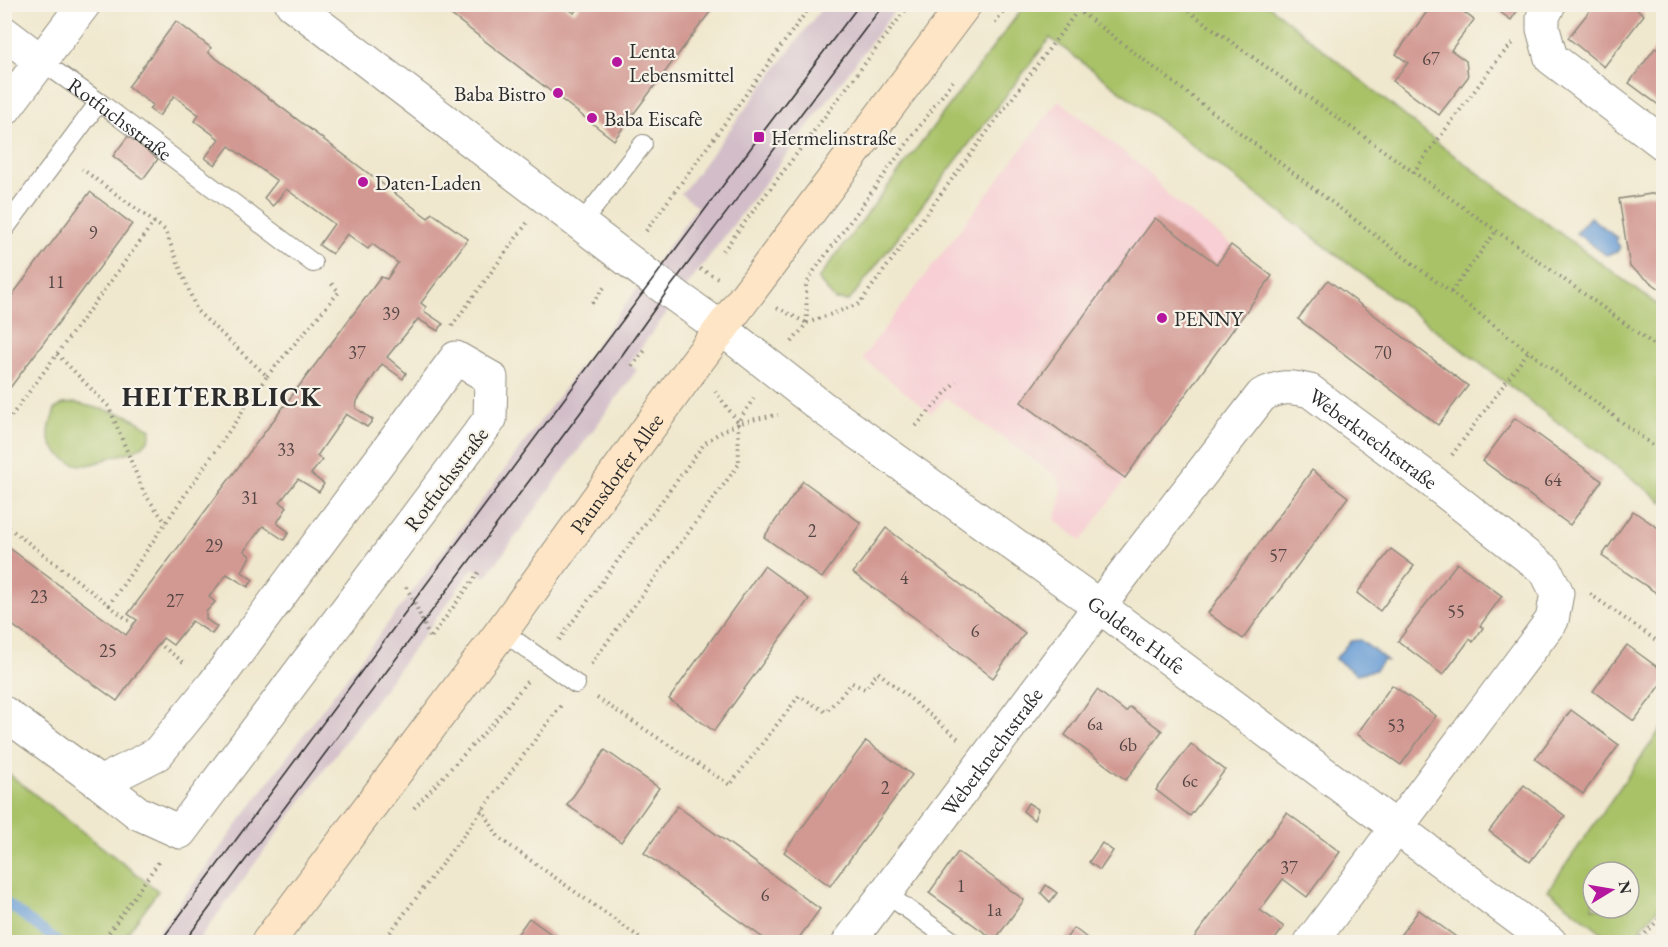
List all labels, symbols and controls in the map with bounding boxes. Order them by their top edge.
place label: Lenta Lebensmittel [629,37,734,88]
house number: 67 [1422,47,1440,70]
marker: Lenta Lebensmittel [610,55,624,69]
street label: Rotfuchsstraße [63,71,178,166]
place label: Baba Bistro [454,80,546,107]
marker: Baba Bistro [551,86,565,100]
place label: Baba Eiscafè [604,105,702,132]
marker: Baba Eiscafè [585,111,599,125]
place label: Hermelinstraße [771,124,897,151]
marker: Hermelinstraße [752,130,766,144]
place label: Daten-Laden [375,169,481,196]
marker: Daten-Laden [356,175,370,189]
house number: 9 [89,221,98,244]
house number: 11 [47,270,65,293]
house number: 39 [382,302,400,325]
place label: PENNY [1174,305,1245,332]
marker: PENNY [1155,311,1169,325]
house number: 37 [348,341,366,364]
house number: 70 [1374,341,1392,364]
district label: HEITERBLICK [122,379,322,414]
street label: Weberknechtstraße [1304,381,1443,495]
street label: Paunsdorfer Allee [563,408,669,539]
street label: Rotfuchsstraße [398,422,494,536]
house number: 33 [277,438,295,461]
house number: 64 [1544,468,1562,491]
house number: 31 [241,486,259,509]
house number: 2 [808,519,817,542]
house number: 29 [205,534,223,557]
house number: 57 [1269,544,1287,567]
house number: 4 [900,566,909,589]
house number: 23 [30,585,48,608]
house number: 27 [166,589,184,612]
street label: Goldene Hufe [1083,589,1191,679]
house number: 55 [1447,600,1465,623]
house number: 6 [971,619,980,642]
house number: 25 [99,639,117,662]
street label: Weberknechtstraße [934,681,1048,821]
house number: 6a [1087,712,1104,735]
house number: 53 [1387,714,1405,737]
house number: 6b [1119,733,1137,756]
house number: 6c [1182,769,1198,792]
house number: 2 [881,776,890,799]
house number: 37 [1280,856,1298,879]
north arrow [1581,860,1641,920]
house number: 1 [957,874,965,897]
text: N [1614,879,1637,896]
house number: 6 [761,883,770,906]
house number: 1a [986,898,1003,921]

